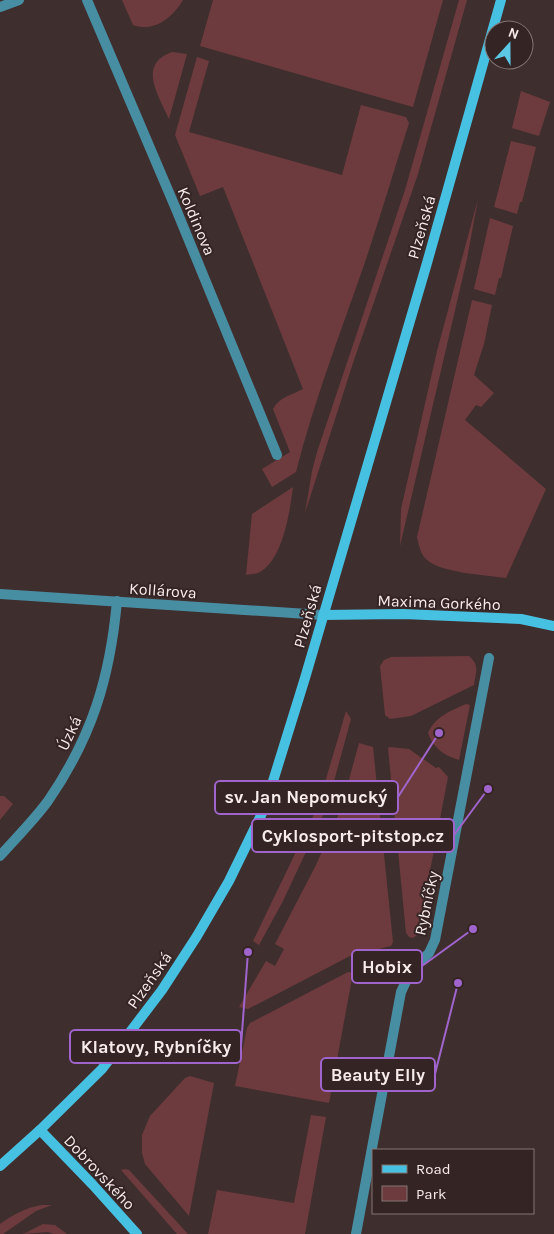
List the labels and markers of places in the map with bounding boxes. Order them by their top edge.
callout: sv. Jan Nepomucký [215,781,398,814]
callout: Cyklosport-pitstop.cz [252,819,454,852]
callout: Hobix [352,950,422,983]
callout: Klatovy, Rybníčky [70,1030,241,1063]
callout: Beauty Elly [321,1058,435,1091]

